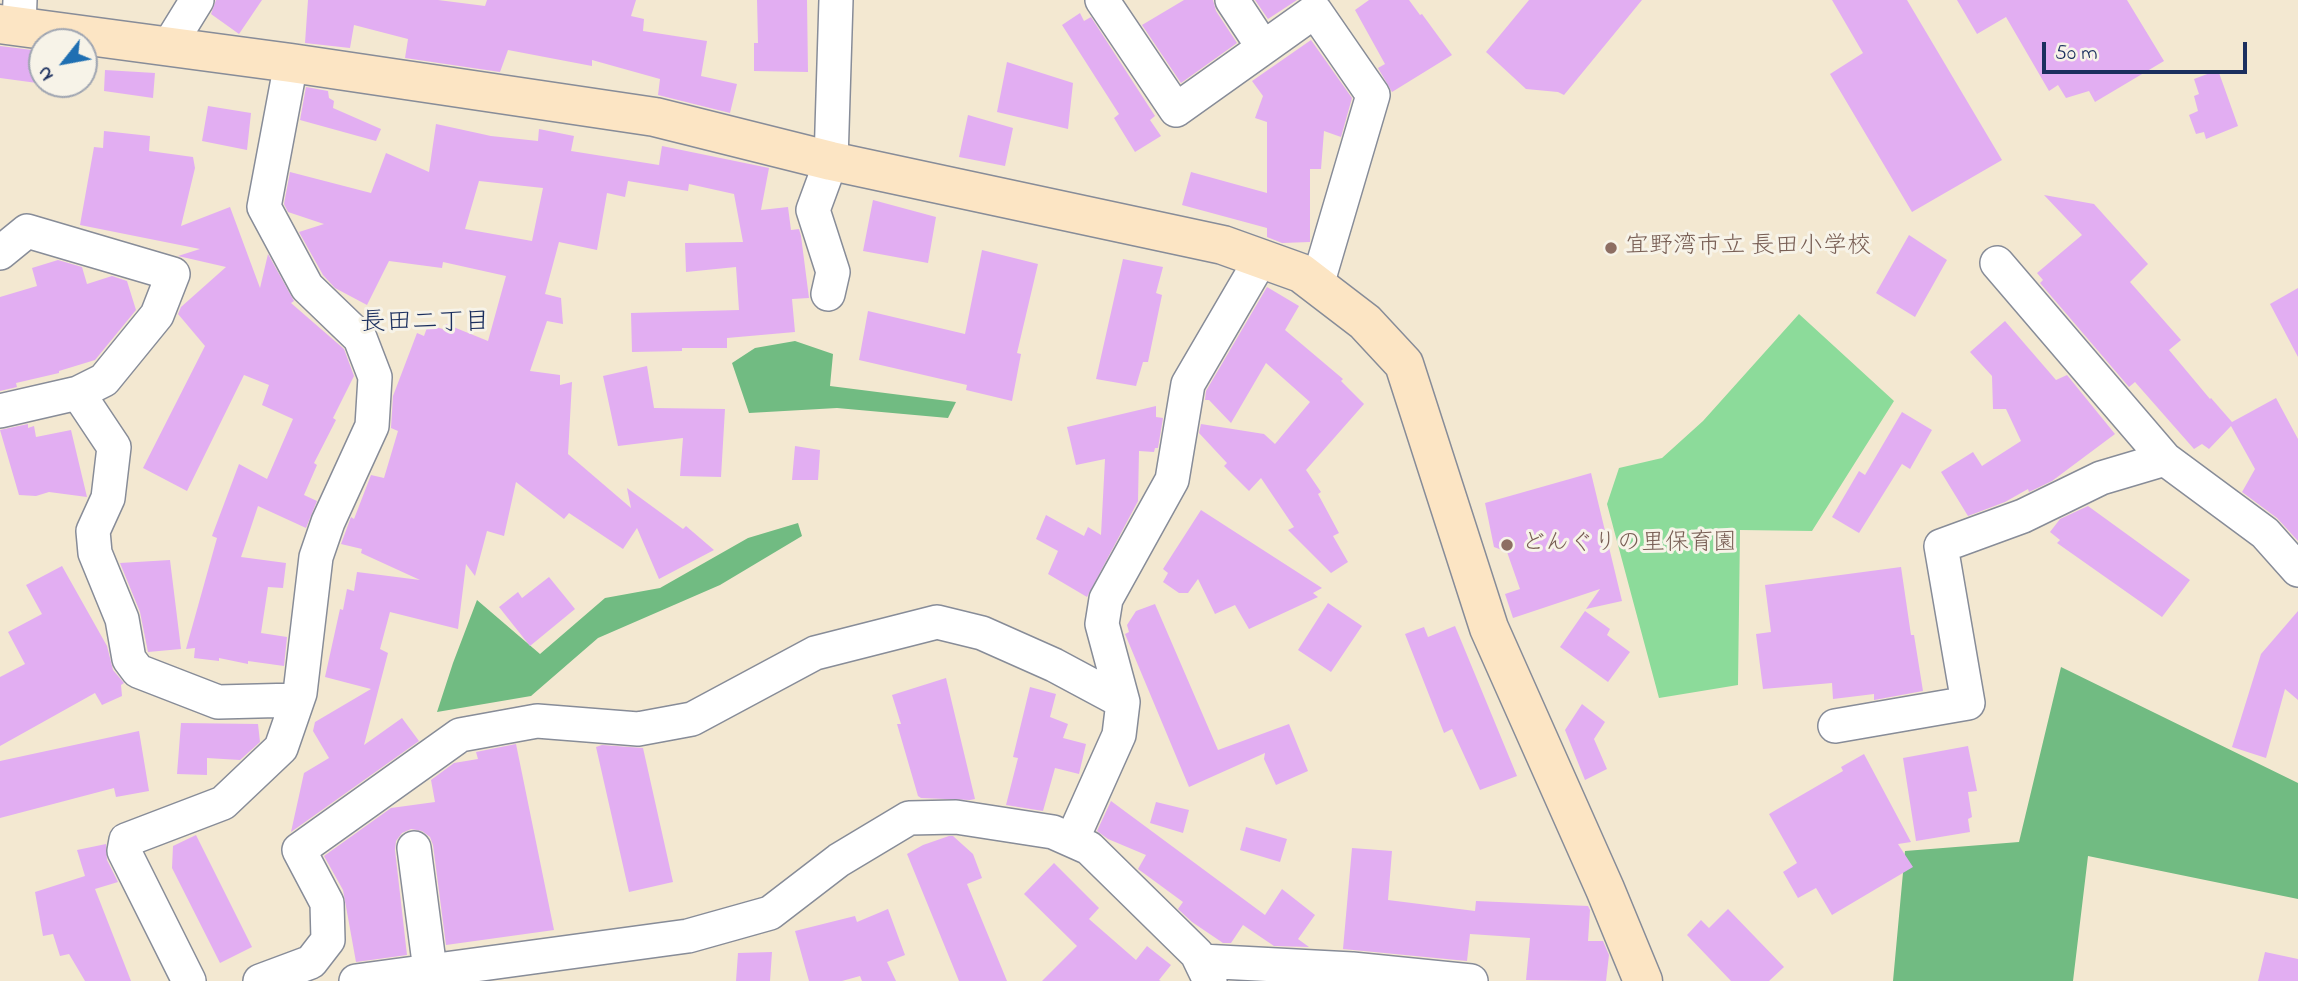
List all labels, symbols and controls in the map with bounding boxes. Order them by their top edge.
north arrow [28,28,98,98]
scale bar [2046,28,2251,72]
text: 50 m [2055,39,2098,69]
text: N [31,61,61,86]
place label: 宜野湾市立 長田小学校 [1625,234,1871,262]
marker: 宜野湾市立 長田小学校 [1603,240,1619,256]
district label: 長田二丁目 [360,309,490,341]
place label: どんぐりの里保育園 [1521,531,1737,559]
marker: どんぐりの里保育園 [1499,537,1515,553]

